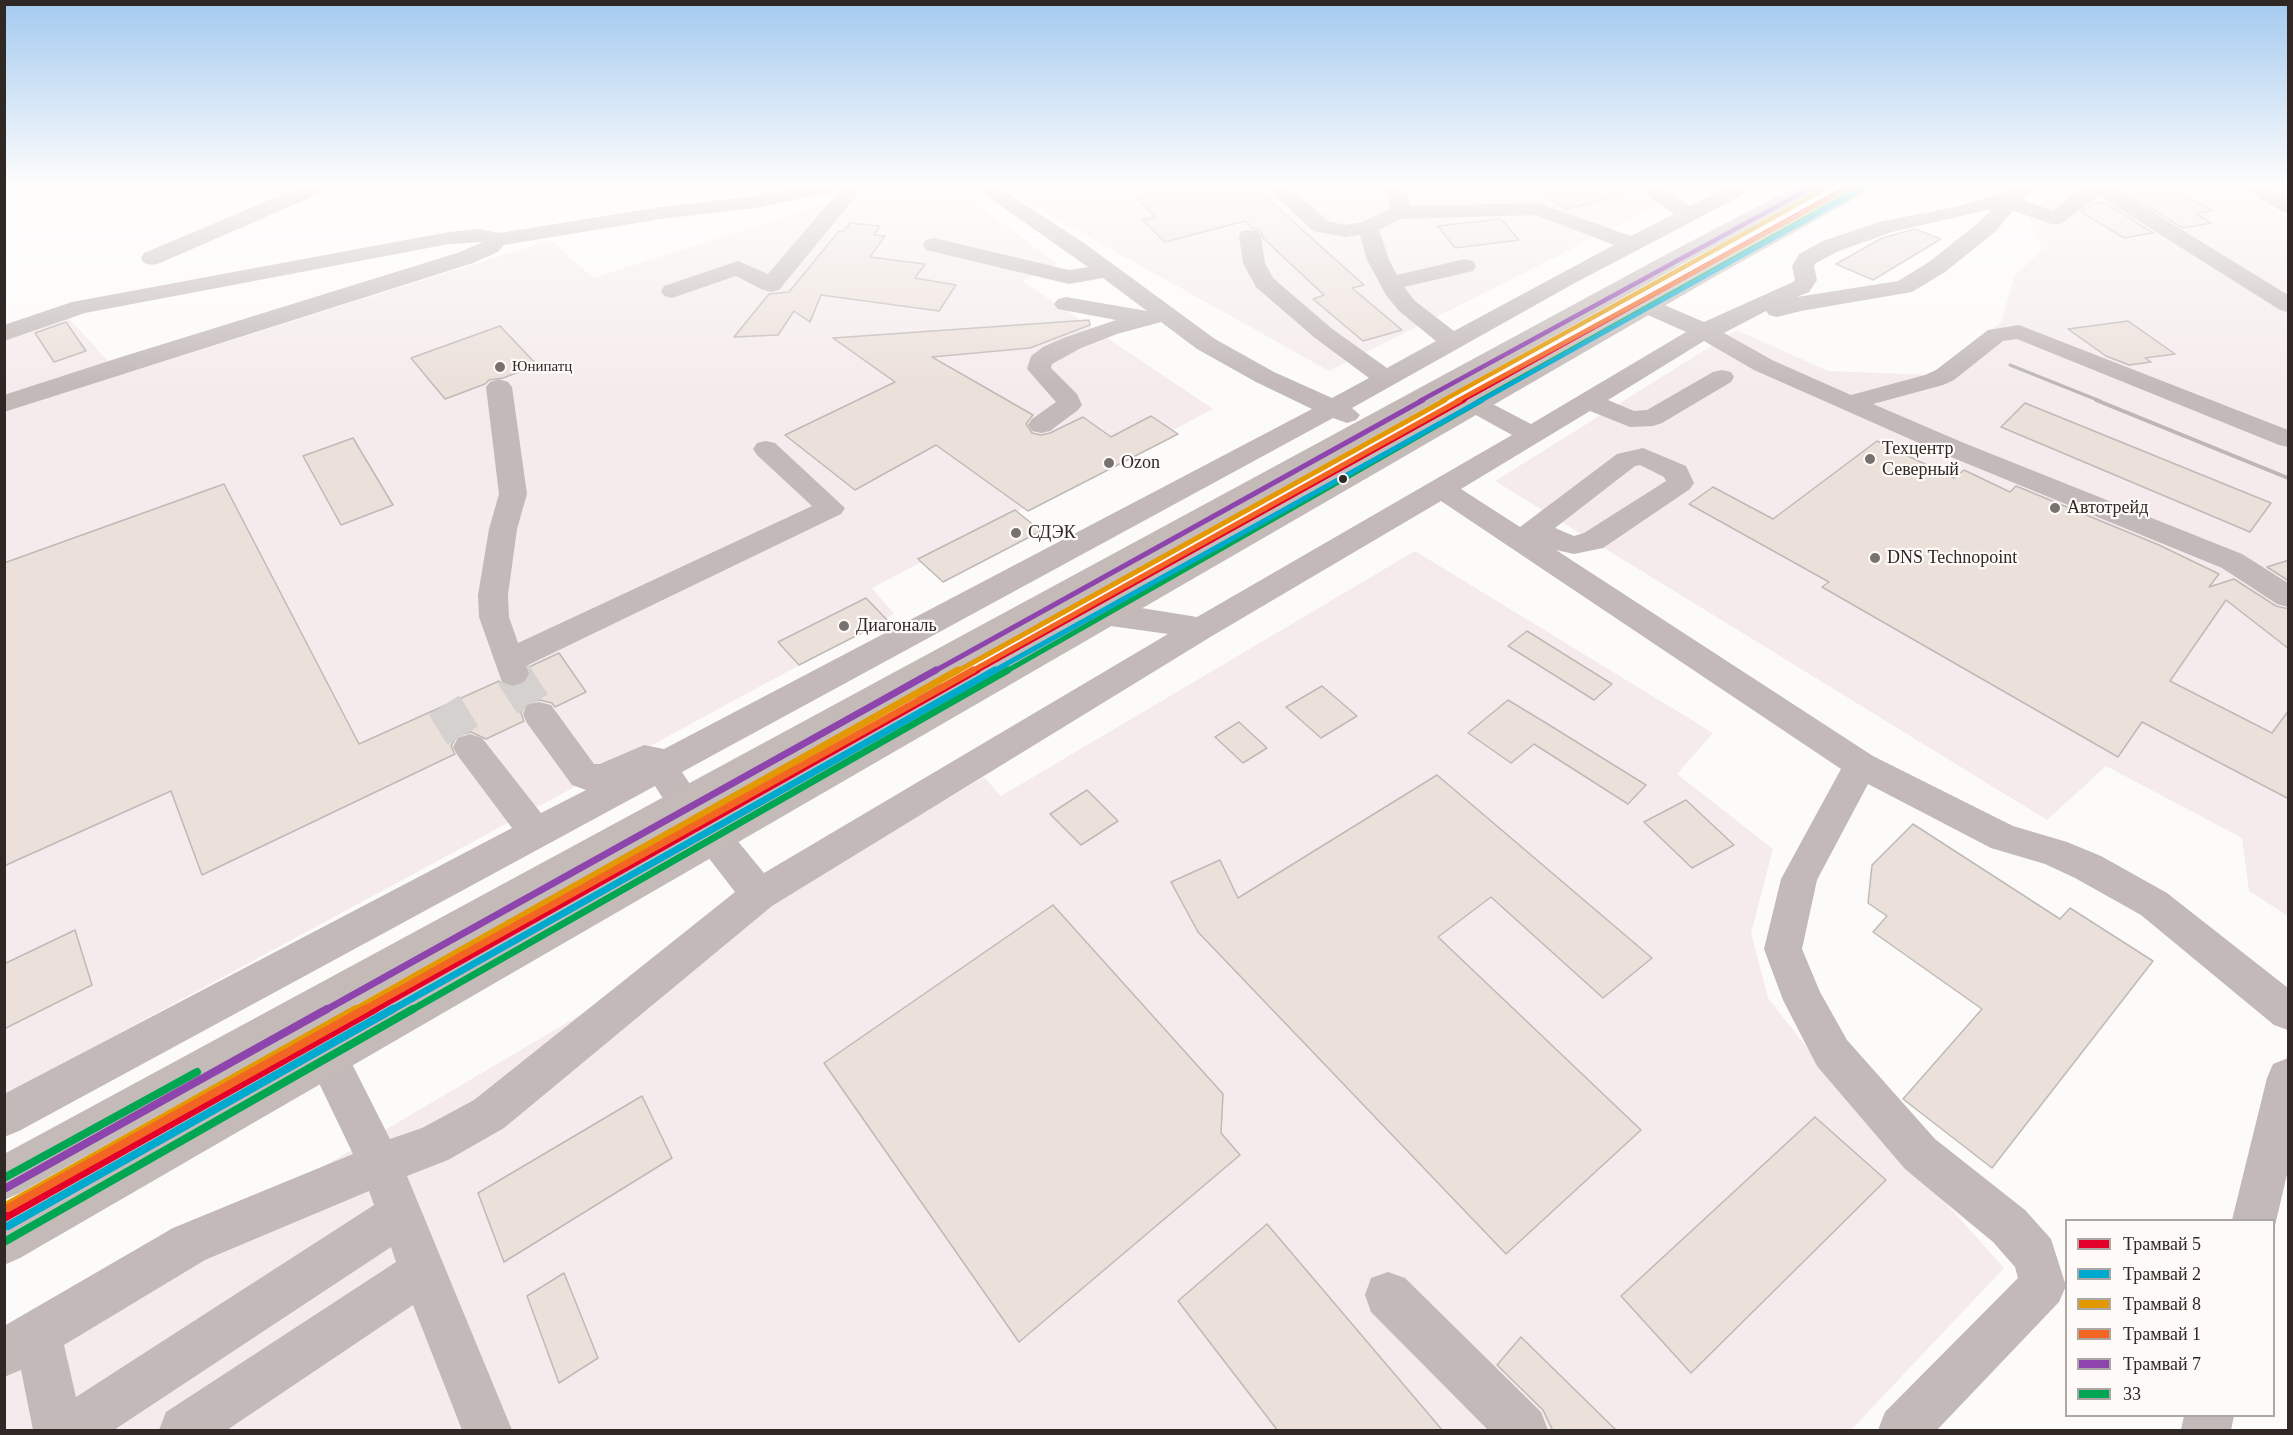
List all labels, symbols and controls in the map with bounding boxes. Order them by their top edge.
place label: Юнипатц [512,358,572,376]
marker: Юнипатц [493,360,507,374]
place label: Техцентр Северный [1882,438,1959,480]
place label: Ozon [1121,452,1160,474]
marker: Техцентр Северный [1863,452,1877,466]
marker: Ozon [1102,456,1116,470]
unlabelled marker [1337,473,1349,485]
place label: Автотрейд [2067,497,2148,519]
marker: Автотрейд [2048,501,2062,515]
place label: СДЭК [1028,522,1076,544]
marker: СДЭК [1009,526,1023,540]
place label: DNS Technopoint [1887,547,2017,569]
marker: DNS Technopoint [1868,551,1882,565]
place label: Диагональ [856,615,937,637]
marker: Диагональ [837,619,851,633]
legend [2065,1219,2275,1417]
text: Трамвай 5 [2123,1234,2201,1254]
text: Трамвай 2 [2123,1264,2201,1284]
text: Трамвай 8 [2123,1294,2201,1314]
text: Трамвай 1 [2123,1324,2201,1344]
text: Трамвай 7 [2123,1354,2201,1374]
text: 33 [2123,1384,2141,1404]

